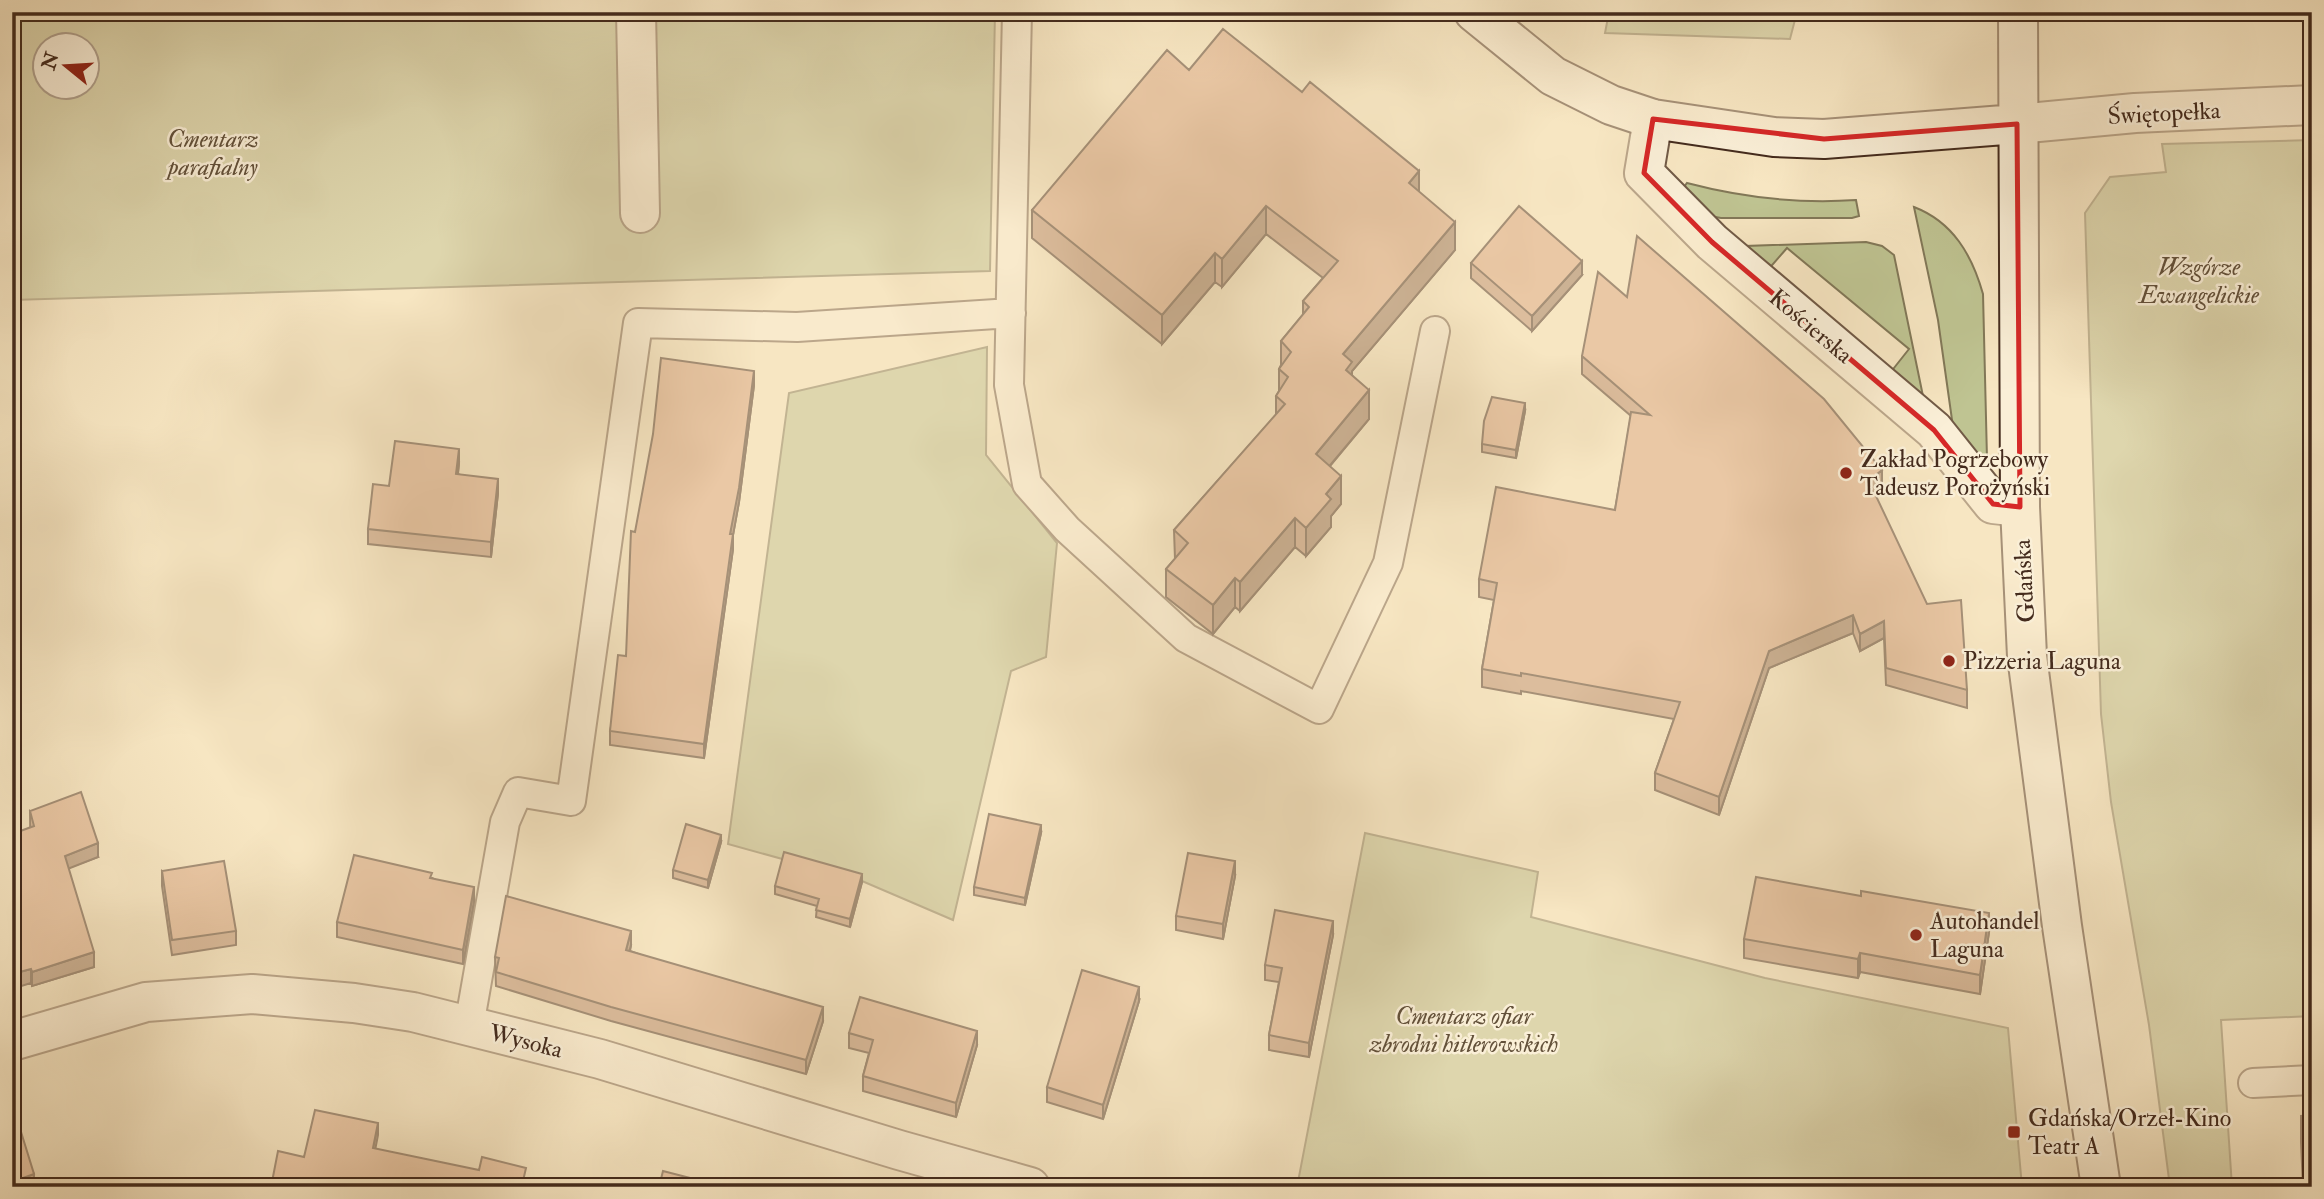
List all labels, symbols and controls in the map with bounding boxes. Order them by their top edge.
north arrow [32,32,102,102]
text: N [36,48,65,74]
street label: Świętopełka [2107,94,2222,132]
park label: Cmentarz parafialny [164,124,259,183]
park label: Wzgórze Ewangelickie [2137,252,2260,311]
street label: Kościerska [1762,282,1860,371]
place label: Zakład Pogrzebowy Tadeusz Porożyński [1860,444,2050,503]
marker: Zakład Pogrzebowy Tadeusz Porożyński [1838,465,1854,481]
street label: Gdańska [2007,537,2042,624]
place label: Pizzeria Laguna [1963,646,2122,677]
marker: Pizzeria Laguna [1941,653,1957,669]
place label: Autohandel Laguna [1929,906,2039,965]
marker: Autohandel Laguna [1908,927,1924,943]
park label: Cmentarz ofiar zbrodni hitlerowskich [1369,1001,1559,1060]
street label: Wysoka [485,1017,567,1066]
place label: Gdańska/Orzeł-Kino Teatr A [2028,1103,2231,1162]
marker: Gdańska/Orzeł-Kino Teatr A [2006,1124,2022,1140]

